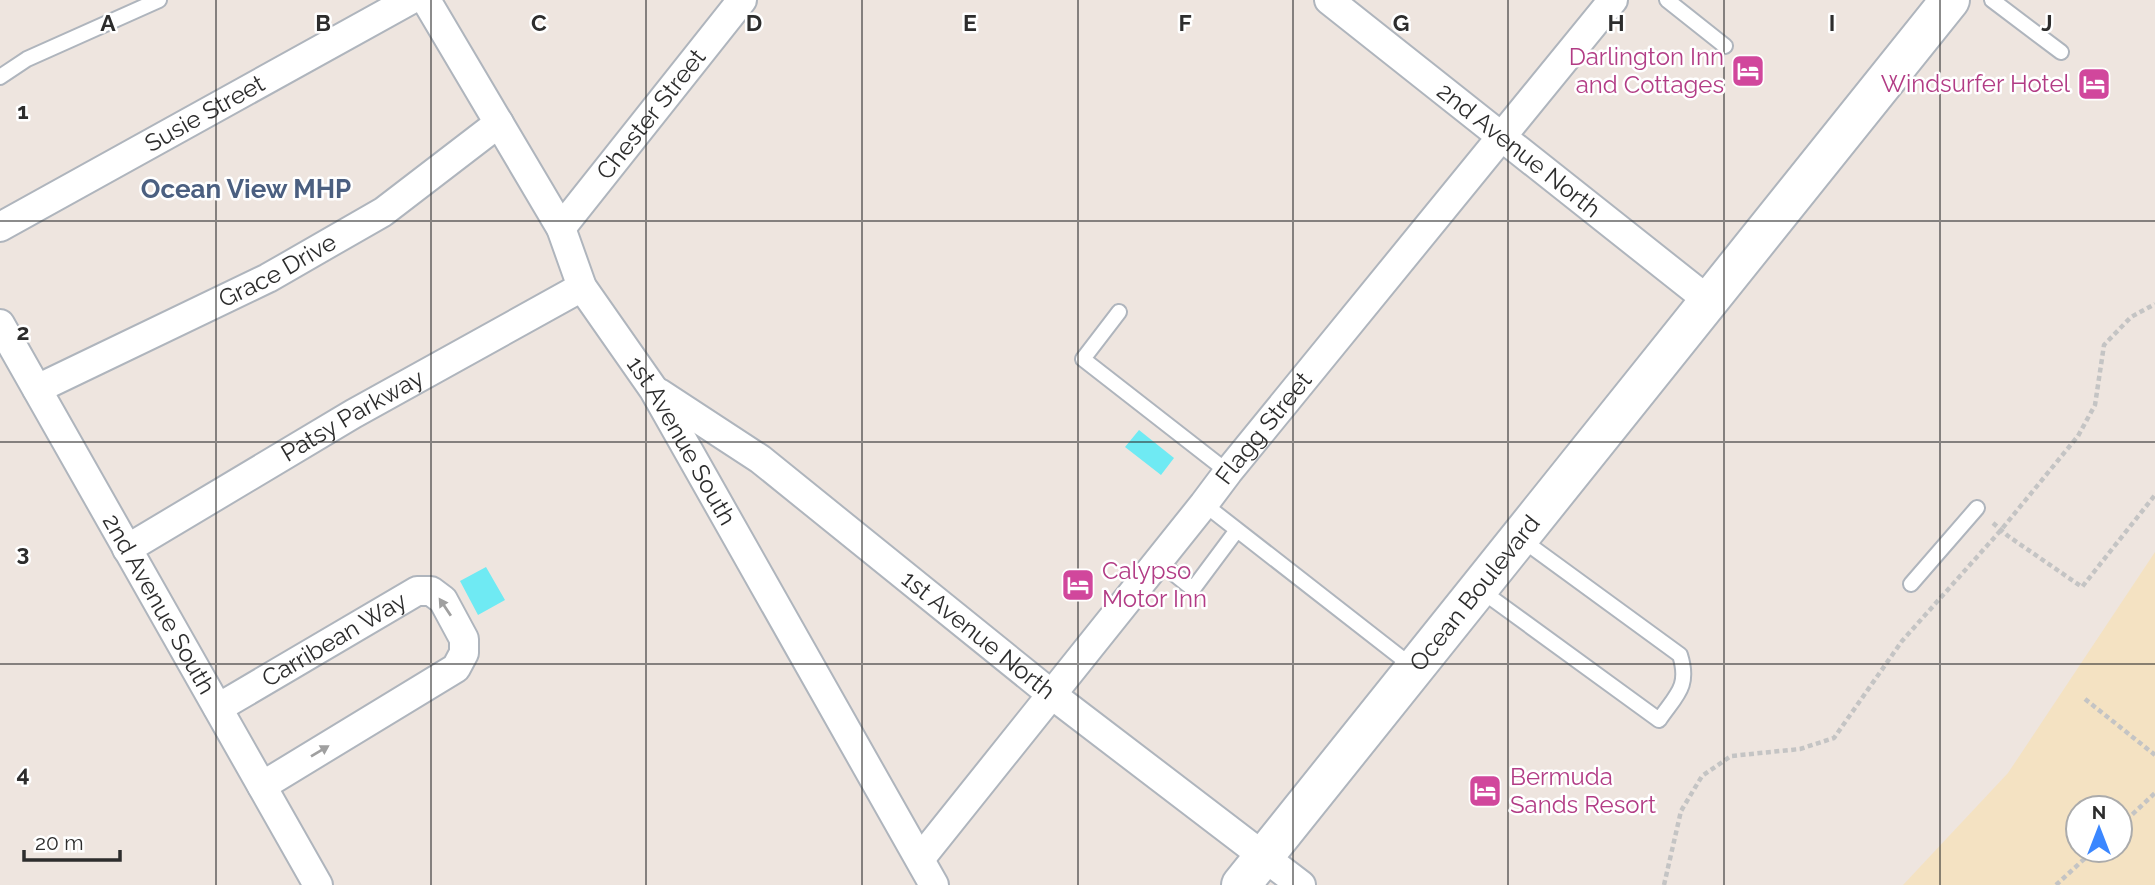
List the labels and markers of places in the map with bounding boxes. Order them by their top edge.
place label: Darlington Inn and Cottages [1569,42,1724,99]
hotel icon: Darlington Inn and Cottages [1729,52,1767,90]
hotel icon: Windsurfer Hotel [2075,65,2113,103]
place label: Windsurfer Hotel [1881,69,2070,98]
place label: Calypso Motor Inn [1102,556,1207,613]
hotel icon: Calypso Motor Inn [1059,566,1097,604]
place label: Bermuda Sands Resort [1510,762,1656,819]
hotel icon: Bermuda Sands Resort [1466,772,1504,810]

